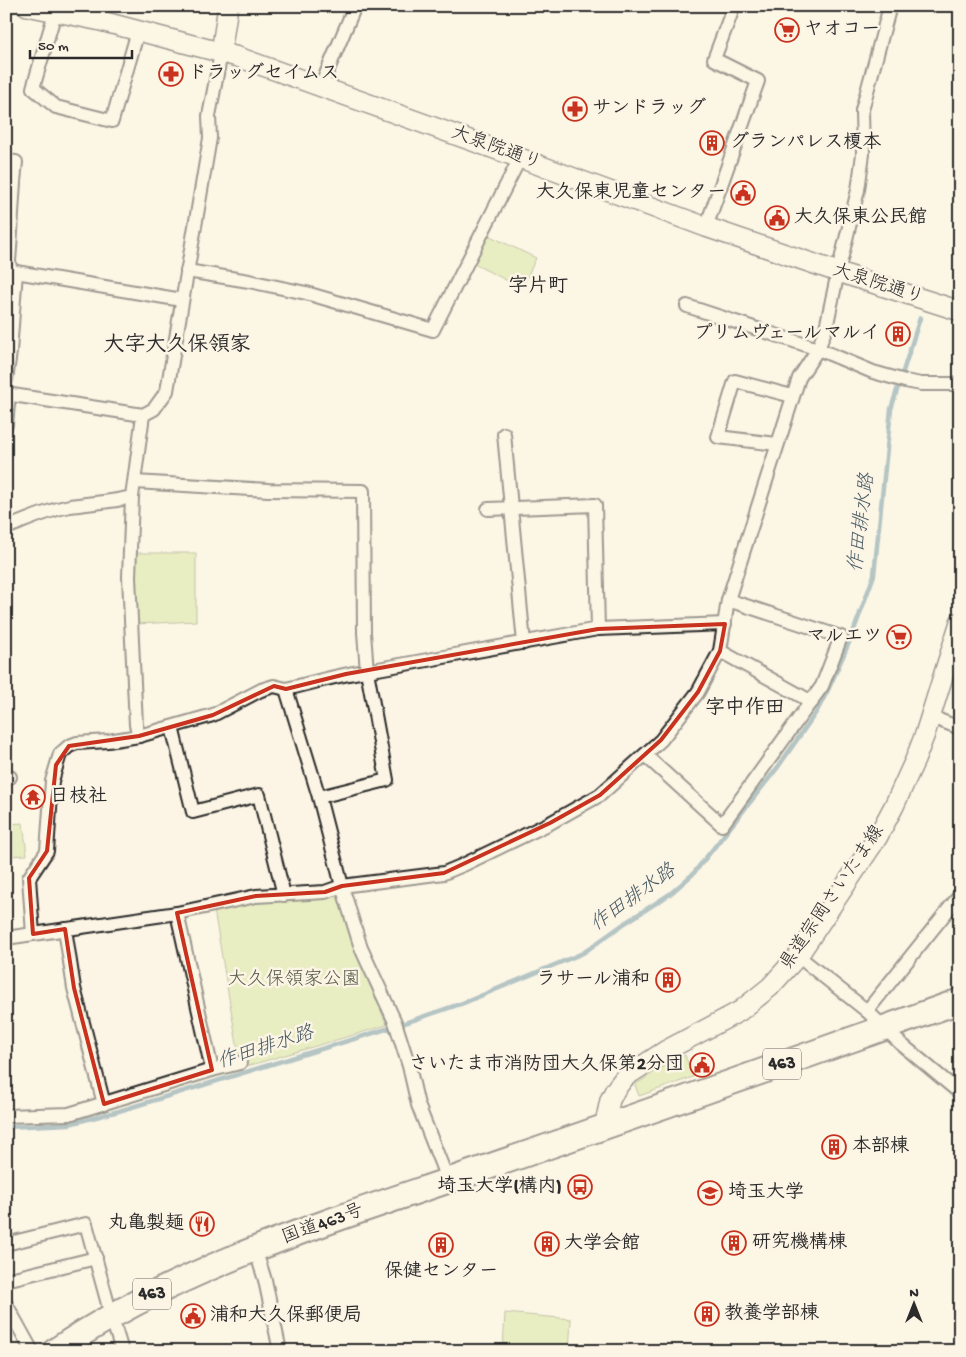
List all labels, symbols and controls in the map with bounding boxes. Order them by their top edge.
supermarket icon: ヤオコー [774,17,800,43]
place label: ヤオコー [804,19,880,42]
scale bar [30,28,132,60]
text: 50 m [38,38,69,56]
pharmacy icon: ドラッグセイムス [158,61,184,87]
place label: ドラッグセイムス [188,62,339,86]
pharmacy icon: サンドラッグ [562,96,588,122]
place label: サンドラッグ [592,97,706,121]
street label: 大泉院通り [447,121,545,176]
building icon: グランパレス榎本 [699,130,725,156]
place label: グランパレス榎本 [730,131,881,155]
public building icon: 大久保東児童センター [730,180,756,206]
place label: 大久保東児童センター [536,181,726,205]
public building icon: 大久保東公民館 [764,205,790,231]
place label: 大久保東公民館 [794,206,927,230]
street label: 大泉院通り [829,258,927,311]
district label: 字片町 [508,274,568,299]
building icon: プリムヴェールマルイ [885,321,911,347]
place label: プリムヴェールマルイ [693,322,880,346]
district label: 大字大久保領家 [104,332,251,359]
water label: 作田排水路 [844,471,881,574]
supermarket icon: マルエツ [886,624,912,650]
place label: マルエツ [806,626,882,649]
district label: 字中作田 [705,696,785,721]
temple icon: 日枝社 [20,784,46,810]
place label: 日枝社 [50,785,107,809]
street label: 県道宗岡さいたま線 [775,820,890,975]
water label: 作田排水路 [586,858,682,938]
building icon: ラサール浦和 [655,967,681,993]
park label: 大久保領家公園 [227,968,361,992]
place label: ラサール浦和 [537,968,650,992]
water label: 作田排水路 [214,1020,318,1075]
road number: 463 [763,1048,801,1080]
public building icon: さいたま市消防団大久保第2分団 [689,1052,715,1078]
place label: さいたま市消防団大久保第2分団 [409,1053,684,1077]
building icon: 本部棟 [821,1134,847,1160]
place label: 本部棟 [852,1135,909,1159]
bus stop icon: 埼玉大学(構内) [567,1174,593,1200]
place label: 埼玉大学(構内) [437,1175,562,1199]
school or university icon: 埼玉大学 [697,1180,723,1206]
place label: 埼玉大学 [728,1181,804,1205]
street label: 国道463号 [279,1199,367,1250]
restaurant icon: 丸亀製麺 [189,1211,215,1237]
place label: 丸亀製麺 [108,1212,184,1236]
building icon: 研究機構棟 [721,1230,747,1256]
building icon: 大学会館 [534,1231,560,1257]
place label: 研究機構棟 [752,1231,847,1255]
building icon: 保健センター [428,1232,454,1258]
place label: 大学会館 [564,1232,640,1256]
place label: 保健センター [384,1260,498,1284]
road number: 463 [133,1278,171,1310]
north arrow [888,1280,938,1330]
text: N [909,1285,919,1302]
building icon: 教養学部棟 [694,1301,720,1327]
place label: 教養学部棟 [724,1302,819,1326]
public building icon: 浦和大久保郵便局 [180,1303,206,1329]
place label: 浦和大久保郵便局 [210,1304,362,1328]

